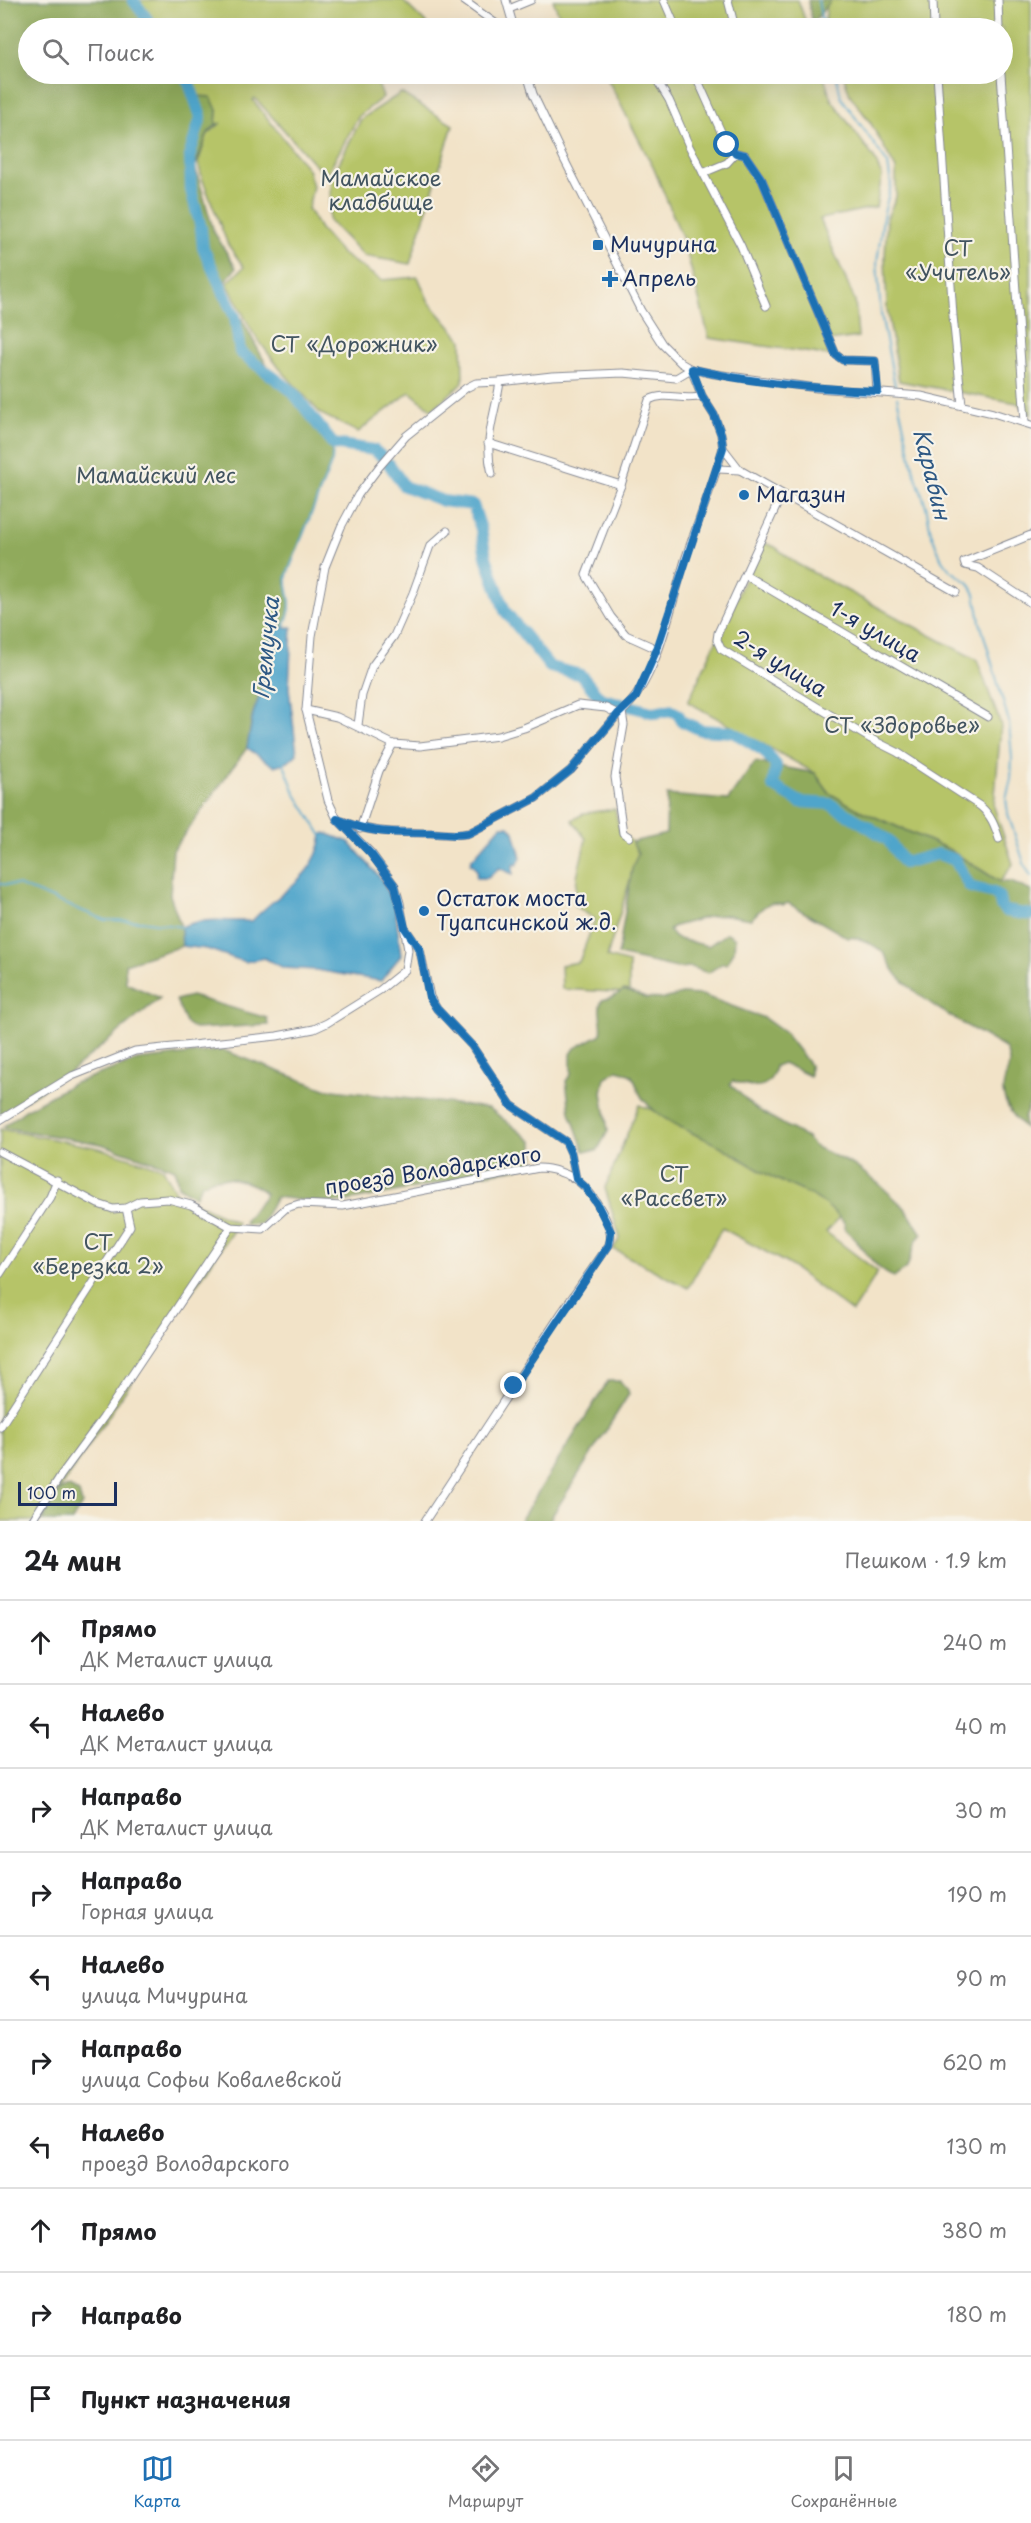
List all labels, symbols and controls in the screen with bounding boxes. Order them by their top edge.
search box [18,18,1013,84]
icon: search [39,35,72,68]
text: Поиск [87,35,154,68]
route start [713,131,739,157]
park label: Мамайское кладбище [320,161,442,217]
place label: Мичурина [610,227,717,259]
park label: СТ «Учитель» [905,231,1011,287]
marker: Мичурина [591,238,605,252]
place label: Апрель [622,261,696,293]
marker: Апрель [603,272,617,286]
park label: СТ «Дорожник» [270,327,438,359]
water label: Карабин [906,425,961,524]
park label: Мамайский лес [76,458,236,490]
place label: Магазин [756,477,846,509]
marker: Магазин [737,488,751,502]
street label: 1-я улица [825,591,928,670]
water label: Гремучка [243,594,286,700]
street label: 2-я улица [728,621,835,704]
park label: СТ «Здоровье» [824,708,980,740]
place label: Остаток моста Туапсинской ж.д. [436,881,617,937]
marker: Остаток моста Туапсинской ж.д. [417,904,431,918]
street label: проезд Володарского [322,1136,543,1202]
park label: СТ «Рассвет» [621,1157,727,1213]
park label: СТ «Березка 2» [32,1225,164,1281]
route end [500,1372,526,1398]
scale bar [18,1479,117,1506]
text: 100 m [27,1480,76,1504]
text: 24 мин [24,1541,122,1580]
text: Пешком · 1.9 km [845,1545,1007,1575]
text: Прямо [81,1611,156,1644]
icon: ahead [24,1626,57,1659]
text: 240 m [942,1627,1007,1657]
text: ДК Металист улица [81,1644,273,1674]
text: Налево [81,1695,164,1728]
icon: left [24,1710,57,1743]
text: 40 m [955,1711,1007,1741]
text: ДК Металист улица [81,1728,273,1758]
text: Направо [81,1779,182,1812]
icon: right [24,1794,57,1827]
text: 30 m [954,1795,1007,1825]
text: ДК Металист улица [81,1812,273,1842]
text: Направо [81,1863,182,1896]
icon: right [24,1878,57,1911]
text: 190 m [948,1879,1007,1909]
text: Горная улица [81,1896,213,1926]
text: Налево [81,1947,164,1980]
icon: left [24,1962,57,1995]
text: 90 m [956,1963,1007,1993]
text: улица Мичурина [81,1980,248,2010]
text: Направо [81,2031,182,2064]
icon: right [24,2046,57,2079]
text: 620 m [943,2047,1007,2077]
text: улица Софьи Ковалевской [81,2064,342,2094]
text: Налево [81,2115,164,2148]
icon: left [24,2130,57,2163]
text: 130 m [947,2131,1007,2161]
text: проезд Володарского [81,2148,290,2178]
icon: ahead [24,2214,57,2247]
text: Прямо [81,2214,156,2247]
text: 380 m [941,2215,1007,2245]
icon: right [24,2298,57,2331]
text: Направо [81,2298,182,2331]
text: 180 m [947,2299,1007,2329]
icon: arrive [24,2382,57,2415]
text: Пункт назначения [81,2382,291,2415]
tab: Карта [134,2452,181,2512]
tab: Маршрут [448,2452,523,2512]
tab: Сохранённые [790,2452,897,2512]

